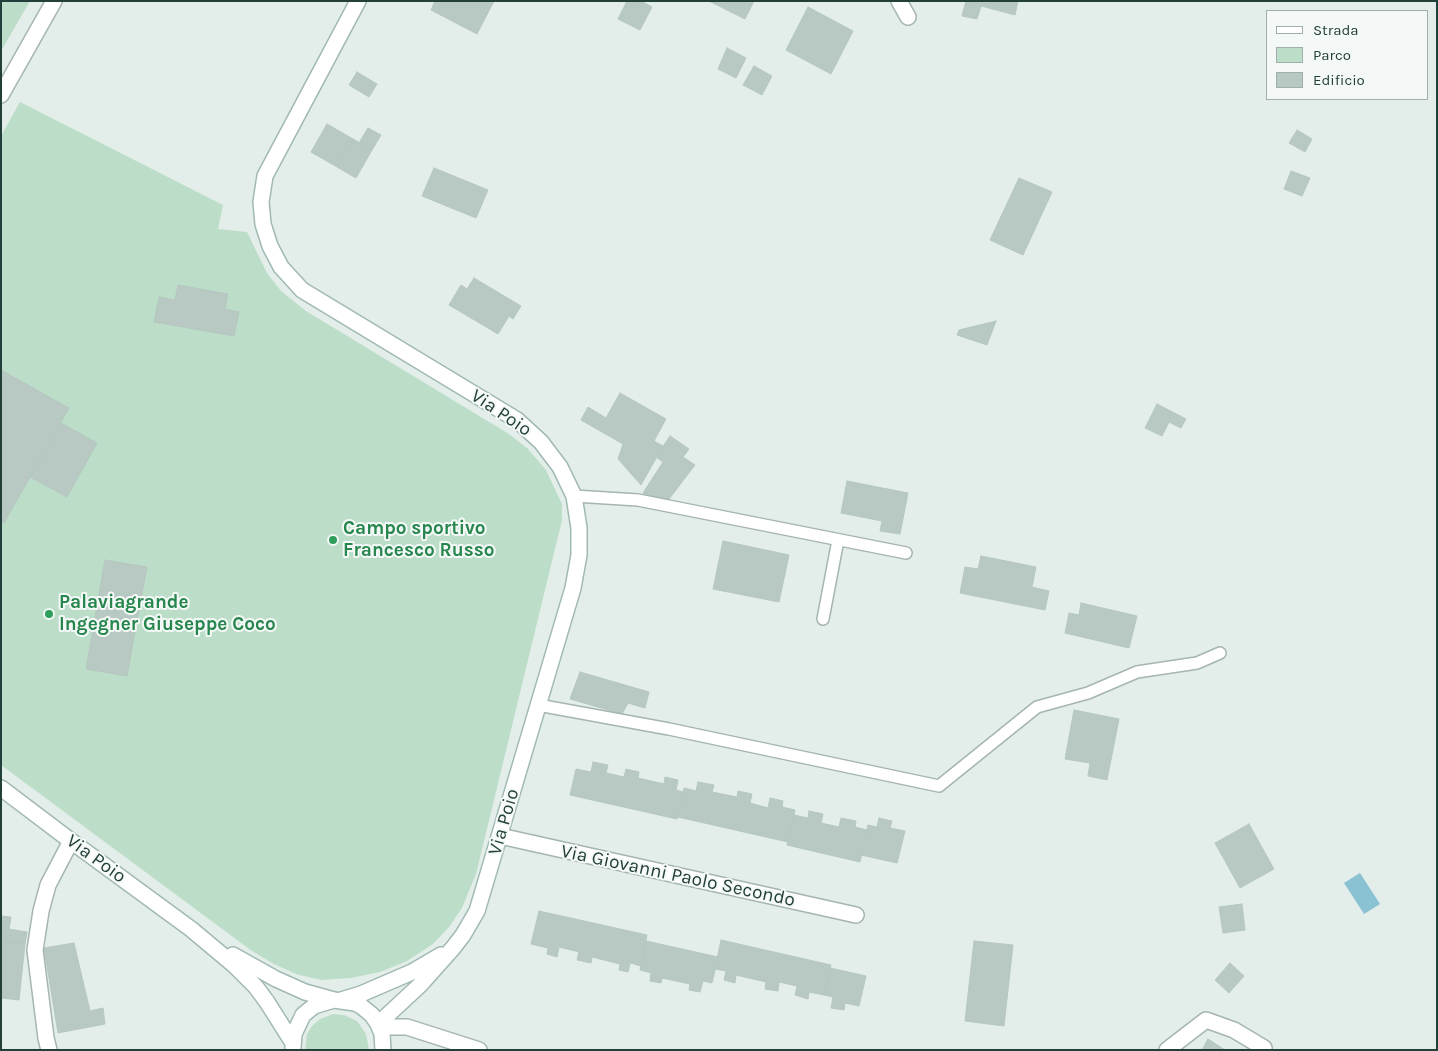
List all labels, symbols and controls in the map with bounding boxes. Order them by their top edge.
legend [1266,10,1428,100]
text: Strada [1313,21,1359,39]
text: Parco [1313,46,1351,64]
text: Edificio [1313,71,1365,89]
street label: Via Poio [466,384,536,442]
place label: Campo sportivo Francesco Russo [343,518,495,562]
marker: Campo sportivo Francesco Russo [327,534,339,546]
place label: Palaviagrande Ingegner Giuseppe Coco [59,592,276,636]
marker: Palaviagrande Ingegner Giuseppe Coco [43,608,55,620]
street label: Via Poio [484,786,524,858]
street label: Via Poio [62,830,130,888]
street label: Via Giovanni Paolo Secondo [559,840,797,912]

